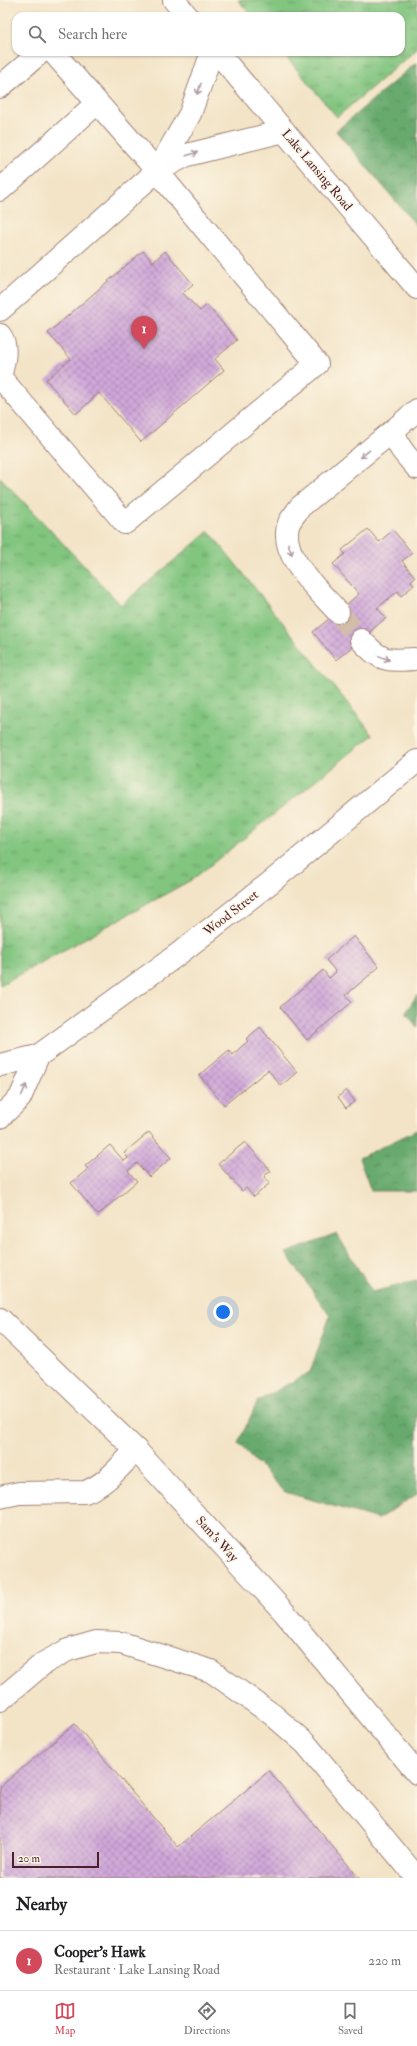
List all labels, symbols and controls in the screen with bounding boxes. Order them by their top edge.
search box [12,12,405,56]
icon: search [26,23,48,45]
text: Search here [58,25,127,44]
one-way arrow [195,82,202,95]
street label: Lake Lansing Road [278,126,356,214]
one-way arrow [186,150,199,157]
pin: 1 [131,316,157,349]
one-way arrow [359,450,370,458]
one-way arrow [287,543,295,555]
one-way arrow [378,654,390,662]
street label: Wood Street [200,887,262,940]
one-way arrow [20,1084,28,1096]
your location [213,1302,233,1322]
street label: Sam's Way [192,1513,242,1566]
scale bar [12,1850,99,1869]
text: 20 m [18,1852,40,1865]
text: Nearby [16,1894,67,1915]
text: Cooper's Hawk [54,1943,146,1962]
text: 1 [27,1953,31,1969]
text: 220 m [368,1953,401,1969]
text: Restaurant · Lake Lansing Road [54,1962,220,1978]
tab: Map [54,2000,76,2037]
tab: Directions [184,2000,230,2037]
tab: Saved [338,2000,363,2037]

